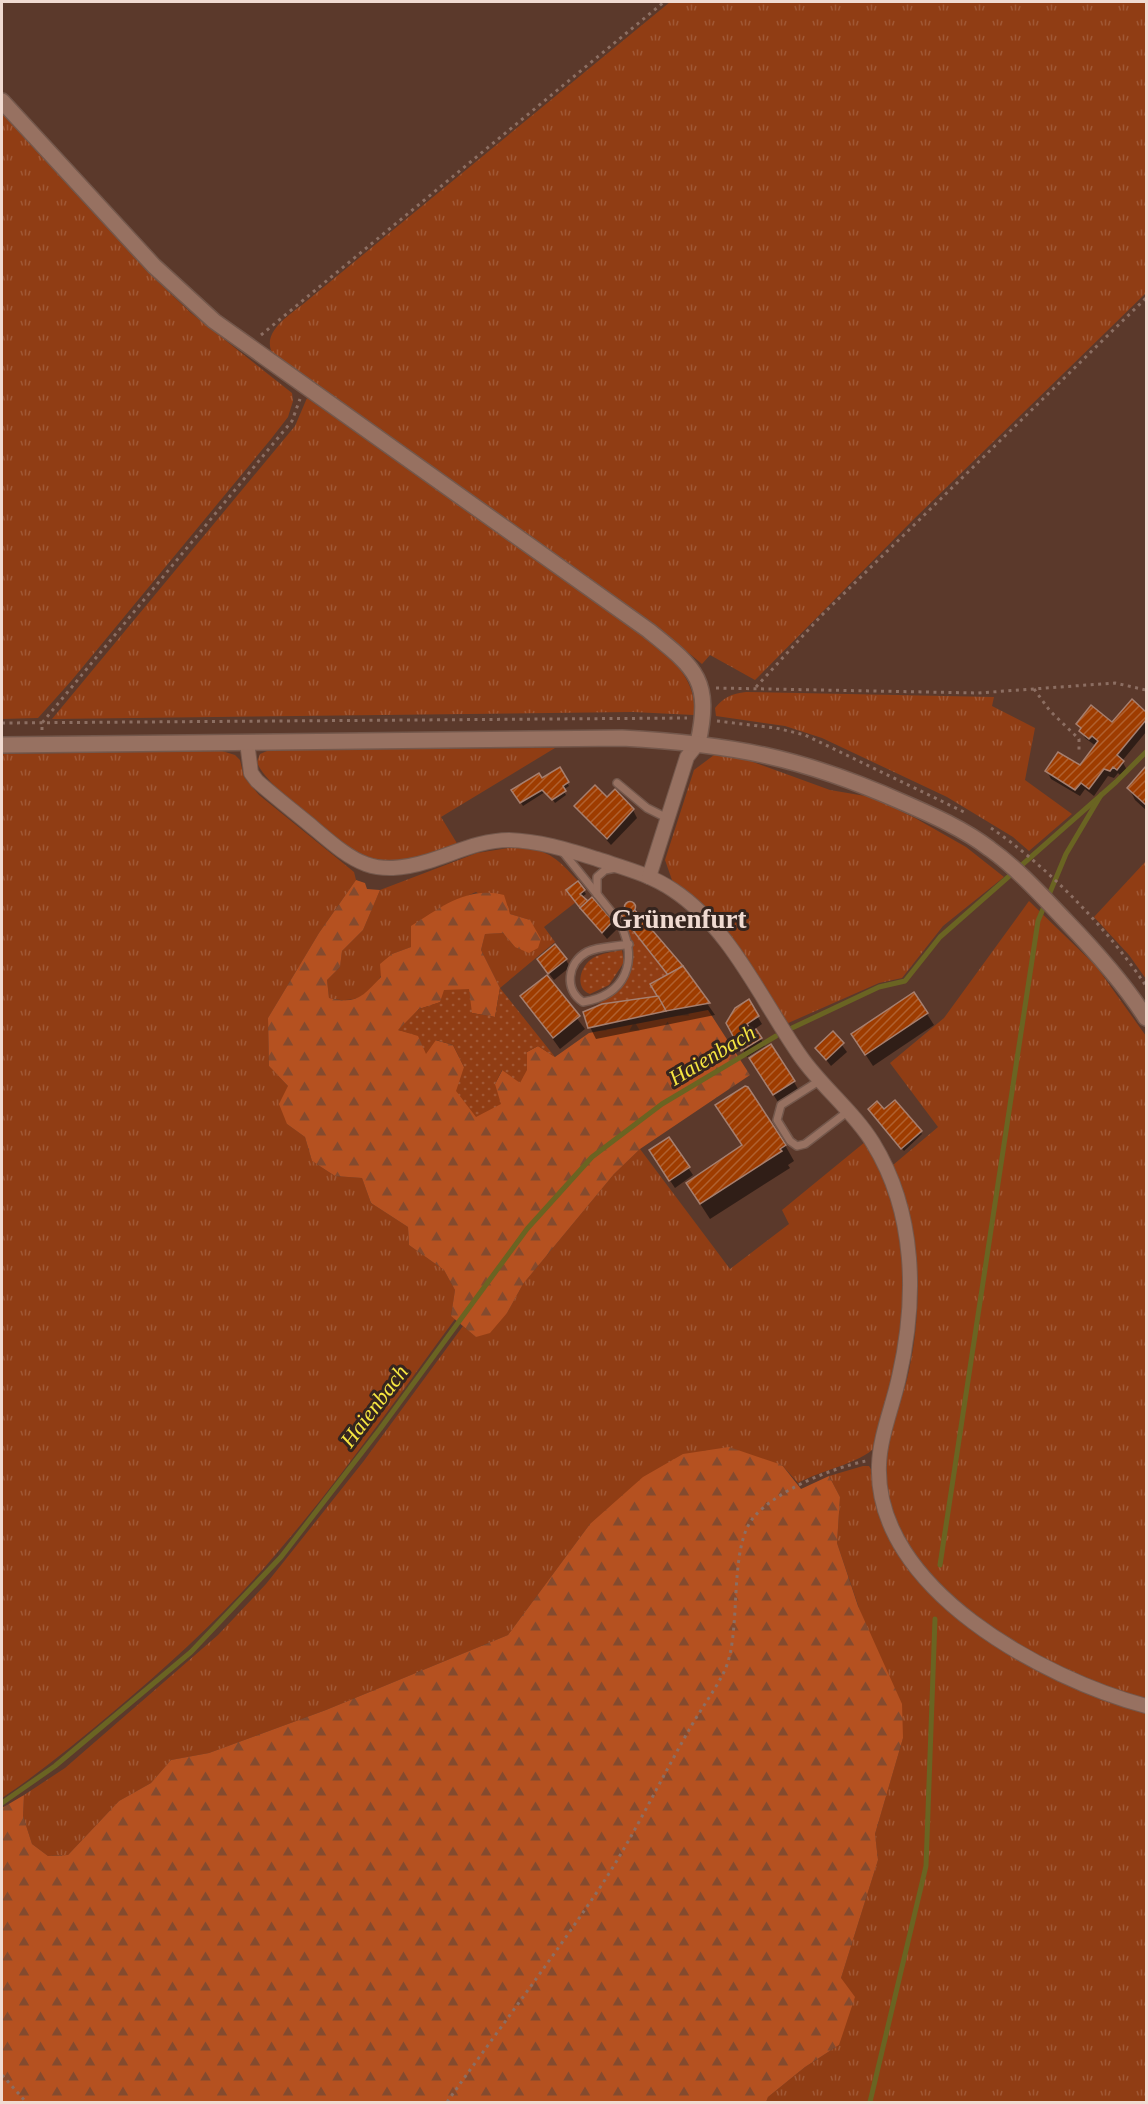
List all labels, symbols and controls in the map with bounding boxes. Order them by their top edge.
district label: Grünenfurt [612,904,747,934]
water label: Haienbach [663,1019,760,1091]
water label: Haienbach [334,1360,413,1453]

